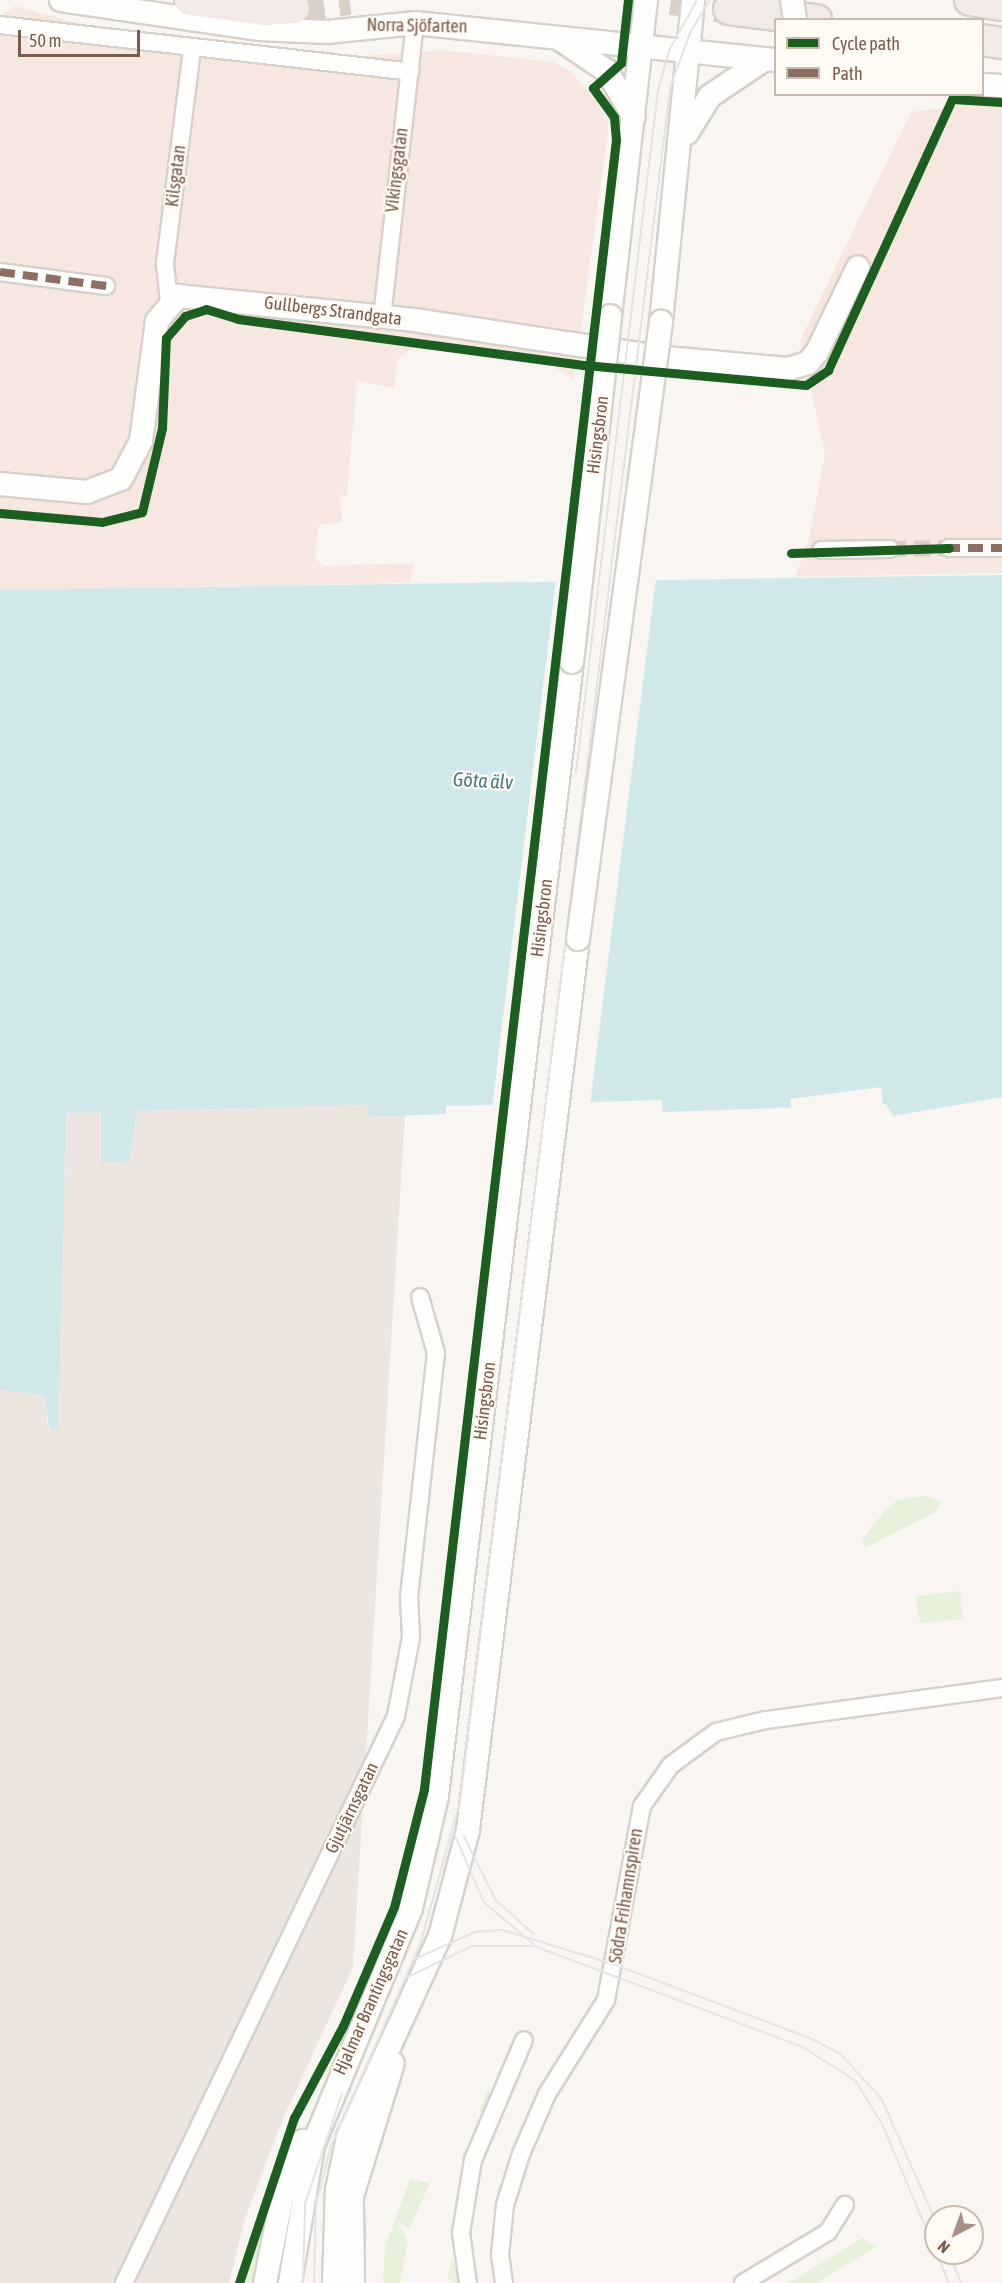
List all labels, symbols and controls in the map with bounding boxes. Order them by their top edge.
street label: Norra Sjöfarten [366,14,468,38]
scale bar [21,18,142,56]
legend [774,18,984,96]
text: 50 m [29,30,61,51]
text: Cycle path [832,33,900,54]
text: Path [832,63,863,84]
street label: Vikingsgatan [381,126,413,214]
street label: Kilsgatan [161,144,191,208]
street label: Gullbergs Strandgata [263,292,403,330]
street label: Hisingsbron [582,395,614,475]
water label: Göta älv [452,766,514,794]
street label: Hisingsbron [526,878,558,958]
street label: Hisingsbron [469,1361,501,1441]
street label: Gjutjärnsgatan [321,1759,383,1857]
street label: Södra Frihamnspiren [605,1827,647,1965]
street label: Hjalmar Brantingsgatan [329,1926,413,2078]
north arrow [924,2205,984,2265]
text: N [934,2237,953,2257]

